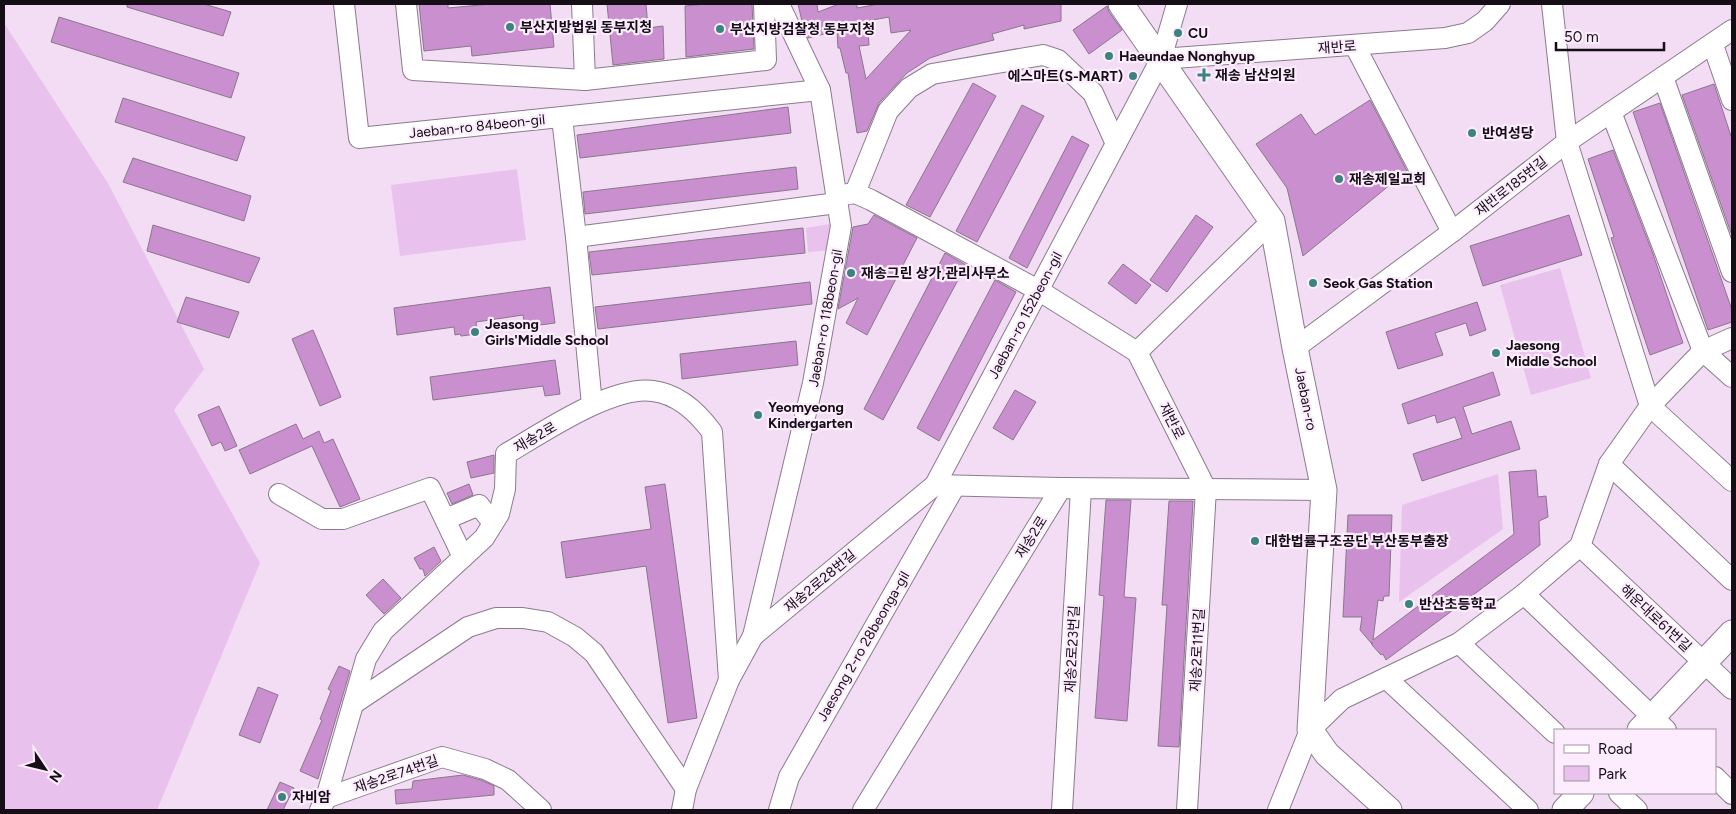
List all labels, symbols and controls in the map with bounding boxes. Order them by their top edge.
place label: 부산지방법원 동부지청 [520,19,652,36]
scale bar [1556,20,1664,52]
marker: 부산지방법원 동부지청 [504,21,516,33]
place label: 부산지방검찰청 동부지청 [730,21,875,38]
marker: 부산지방검찰청 동부지청 [714,23,726,35]
place label: CU [1188,25,1208,42]
marker: CU [1172,27,1184,39]
text: 50 m [1564,28,1599,46]
street label: 재반로 [1317,38,1357,57]
place label: Haeundae Nonghyup [1119,48,1255,65]
marker: Haeundae Nonghyup [1103,50,1115,62]
place label: 재송 남산의원 [1215,67,1296,84]
place label: 에스마트(S-MART) [1008,68,1123,85]
marker: 재송 남산의원 [1197,68,1211,82]
marker: 에스마트(S-MART) [1127,70,1139,82]
street label: Jaeban-ro 84beon-gil [408,111,546,142]
place label: 반여성당 [1482,125,1534,142]
marker: 반여성당 [1466,127,1478,139]
street label: 재반로185번길 [1472,153,1551,220]
place label: 재송제일교회 [1349,171,1426,188]
marker: 재송제일교회 [1333,173,1345,185]
street label: Jaeban-ro 118beon-gil [805,248,846,388]
street label: Jaeban-ro 152beon-gil [985,249,1066,382]
place label: 재송그린 상가,관리사무소 [861,265,1010,282]
marker: 재송그린 상가,관리사무소 [845,267,857,279]
place label: Seok Gas Station [1323,275,1433,292]
marker: Seok Gas Station [1307,277,1319,289]
place label: Jeasong Girls'Middle School [485,316,608,349]
marker: Jeasong Girls'Middle School [469,326,481,338]
place label: Jaesong Middle School [1506,337,1597,370]
marker: Jaesong Middle School [1490,347,1502,359]
street label: Jaeban-ro [1291,366,1320,432]
place label: Yeomyeong Kindergarten [768,399,853,432]
street label: 재반로 [1155,400,1188,442]
marker: Yeomyeong Kindergarten [752,409,764,421]
street label: 재송2로 [511,418,560,456]
street label: 재송2로 [1012,513,1051,561]
place label: 대한법률구조공단 부산동부출장 [1265,533,1449,550]
marker: 대한법률구조공단 부산동부출장 [1249,535,1261,547]
street label: 재송2로28번길 [781,546,860,616]
street label: Jaesong 2-ro 28beonga-gil [814,568,913,724]
street label: 해운대로61번길 [1617,581,1695,656]
place label: 반산초등학교 [1419,596,1496,613]
marker: 반산초등학교 [1403,598,1415,610]
street label: 재송2로23번길 [1062,605,1083,693]
street label: 재송2로11번길 [1187,608,1208,692]
legend [1554,729,1716,794]
text: Road [1598,740,1633,758]
north arrow [20,744,70,794]
street label: 재송2로74번길 [352,752,441,797]
text: Park [1598,765,1627,783]
text: N [45,767,65,785]
place label: 자비암 [292,789,331,806]
marker: 자비암 [276,791,288,803]

